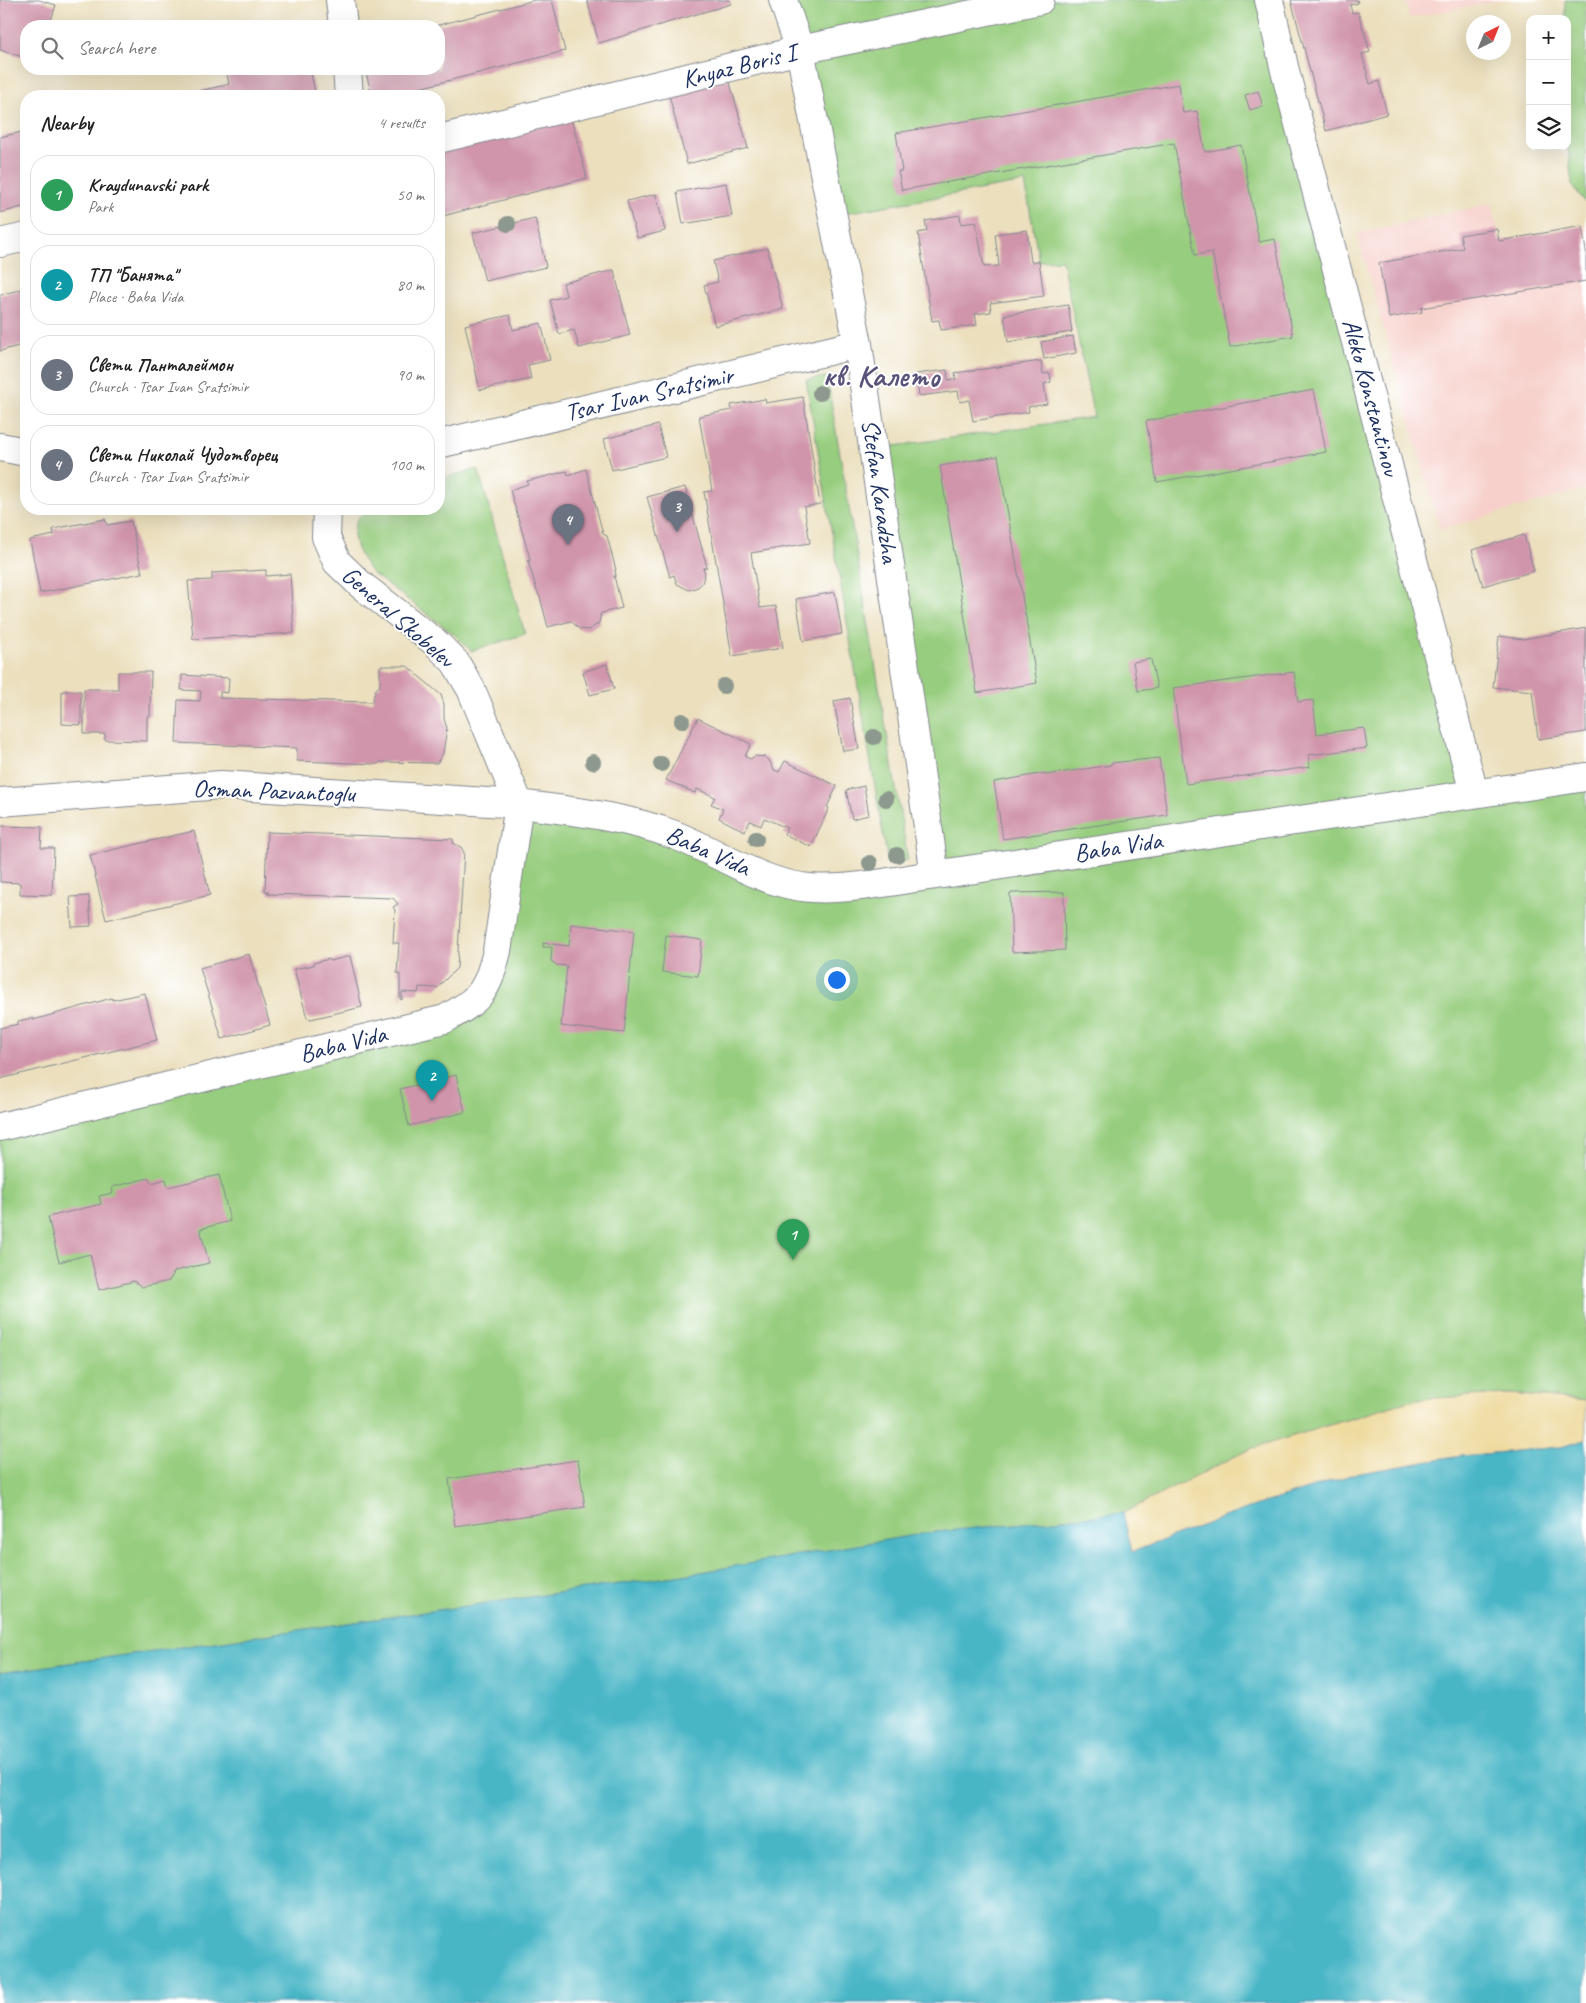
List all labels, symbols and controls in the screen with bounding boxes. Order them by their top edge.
north arrow [1466,15,1511,60]
map controls [1526,15,1571,150]
button: + [1526,15,1571,60]
search box [20,20,445,75]
icon: search [38,34,66,62]
street label: Knyaz Boris I [679,35,805,96]
text: Search here [78,36,155,60]
button: − [1526,60,1571,105]
button: layers [1526,105,1571,150]
text: Nearby [40,110,93,136]
text: 4 results [378,113,425,133]
text: Kraydunavski park [88,173,208,197]
text: 1 [53,185,61,205]
text: 50 m [397,185,424,205]
text: Park [88,197,113,217]
text: ТП "Банята" [88,263,177,287]
text: 2 [53,275,61,295]
text: 80 m [397,275,424,295]
text: Place · Baba Vida [88,287,184,307]
street label: Aleko Konstantinov [1335,315,1408,481]
text: Свети Панталеймон [88,353,233,377]
district label: кв. Калето [822,357,942,395]
street label: Tsar Ivan Sratsimir [562,359,738,429]
text: 3 [53,365,61,385]
text: 90 m [397,365,424,385]
text: Church · Tsar Ivan Sratsimir [88,377,248,397]
street label: Stefan Karadzha [854,417,906,567]
text: Свети Николай Чудотворец [88,443,278,467]
text: 4 [53,455,61,475]
text: 100 m [390,455,424,475]
text: Church · Tsar Ivan Sratsimir [88,467,248,487]
pin: 3 [661,491,693,532]
pin: 4 [552,504,584,545]
street label: General Skobelev [335,559,463,677]
street label: Osman Pazvantoglu [192,772,357,810]
street label: Baba Vida [661,818,757,884]
street label: Baba Vida [1072,824,1166,870]
your location [824,967,850,993]
street label: Baba Vida [296,1017,392,1070]
pin: 2 [416,1060,448,1101]
pin: 1 [777,1219,809,1260]

